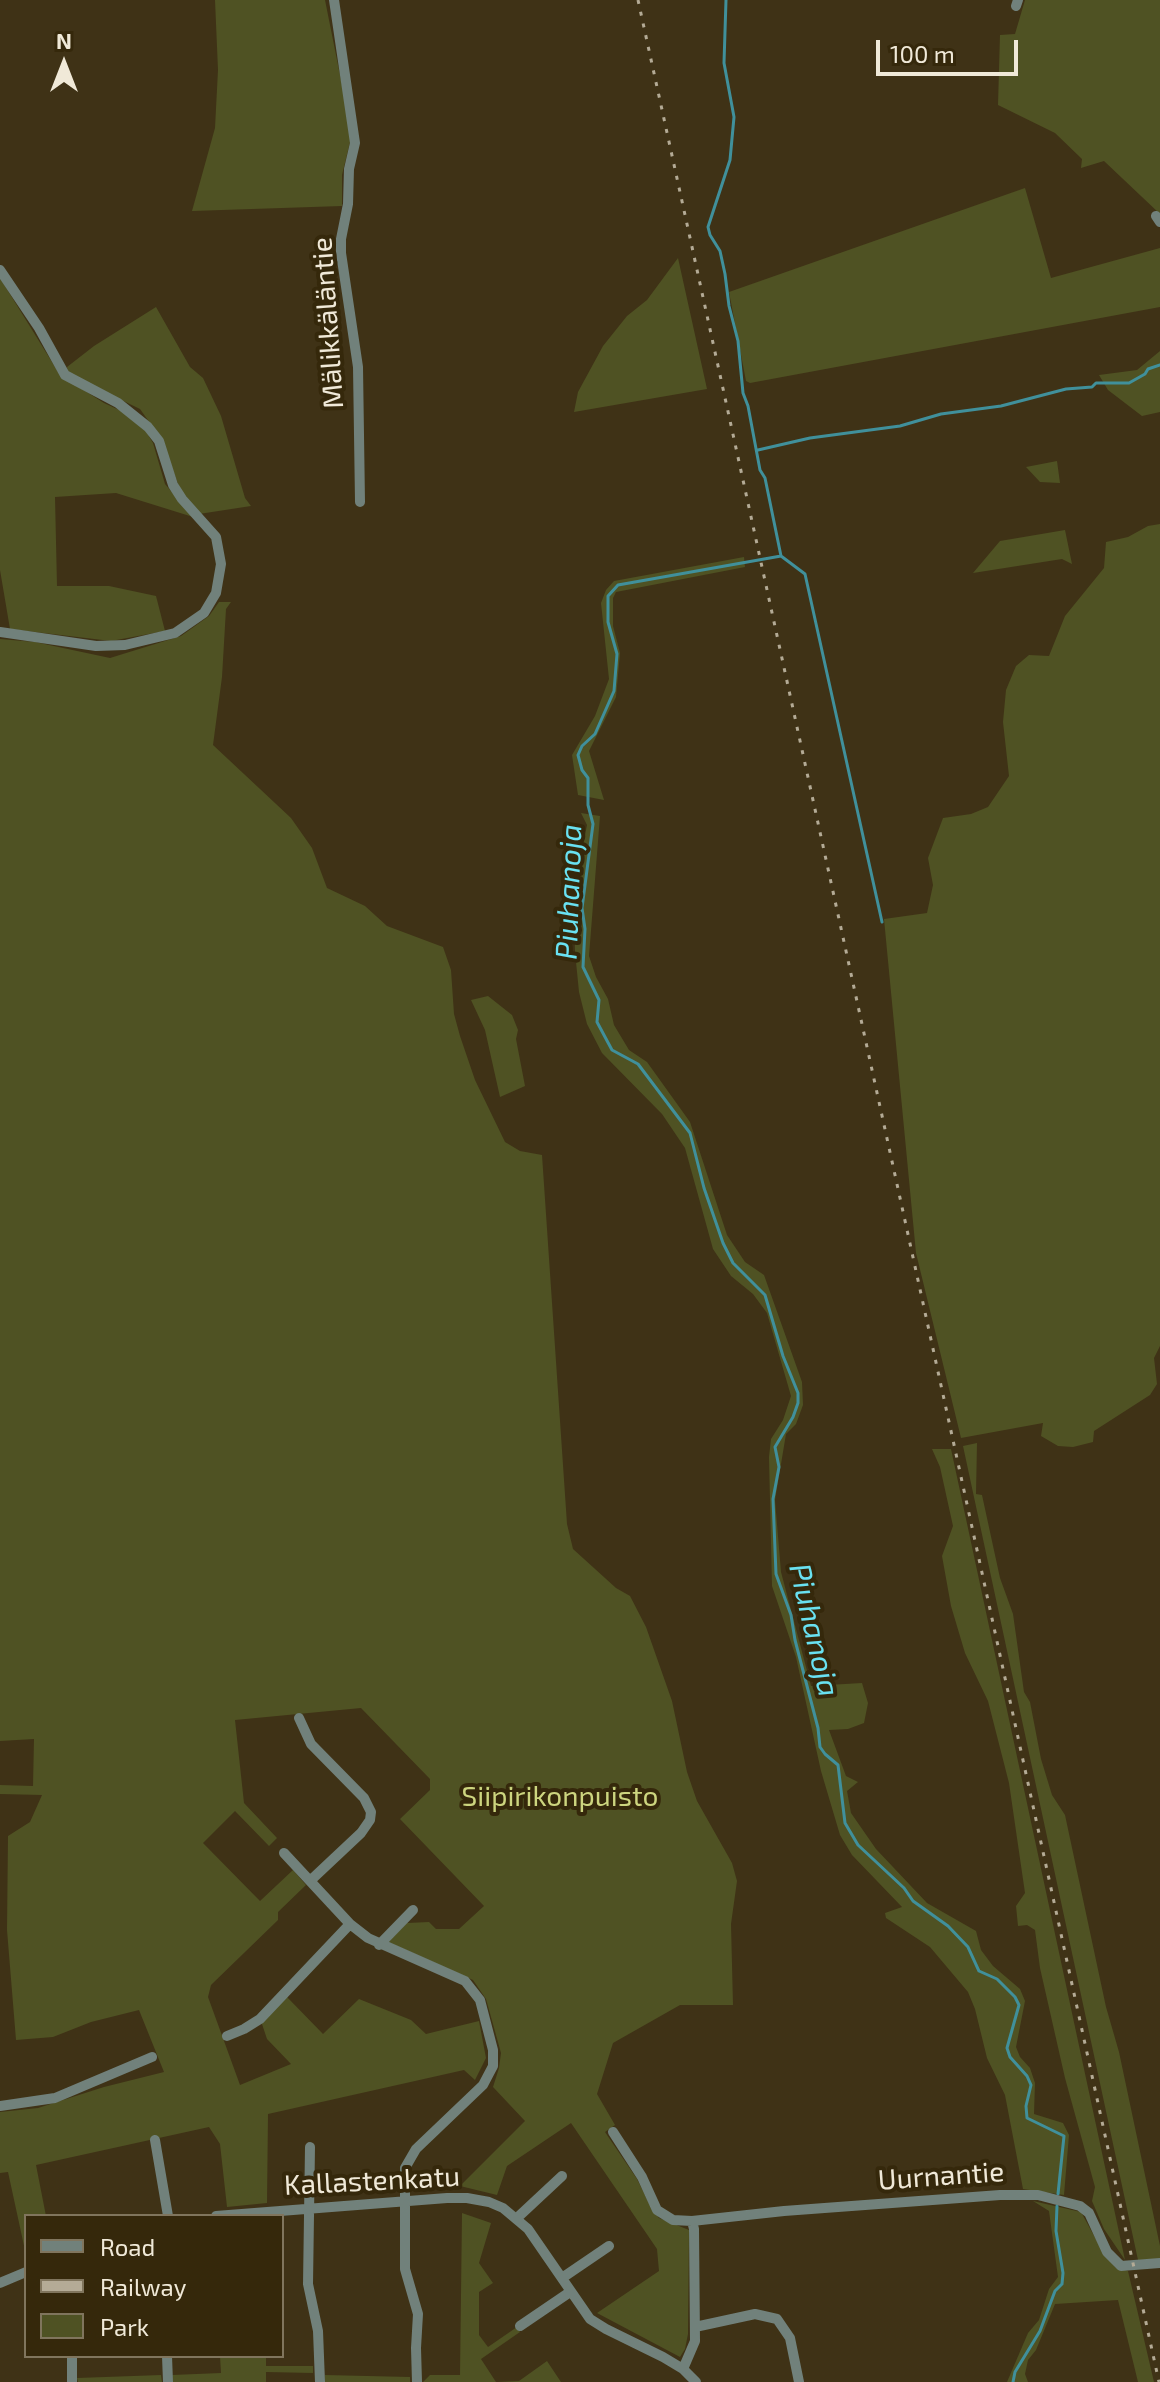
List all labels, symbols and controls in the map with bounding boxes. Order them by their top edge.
north arrow [24,24,104,104]
scale bar [880,24,1022,74]
text: N [56,27,72,53]
text: 100 m [890,39,955,68]
street label: Mälikkäläntie [305,236,351,410]
water label: Piuhanoja [549,824,589,960]
water label: Piuhanoja [781,1560,847,1700]
park label: Siipirikonpuisto [462,1780,658,1814]
street label: Uurnantie [877,2155,1005,2197]
street label: Kallastenkatu [283,2160,461,2202]
legend [24,2214,284,2358]
text: Road [100,2232,155,2261]
text: Railway [100,2272,186,2301]
text: Park [100,2312,149,2341]

